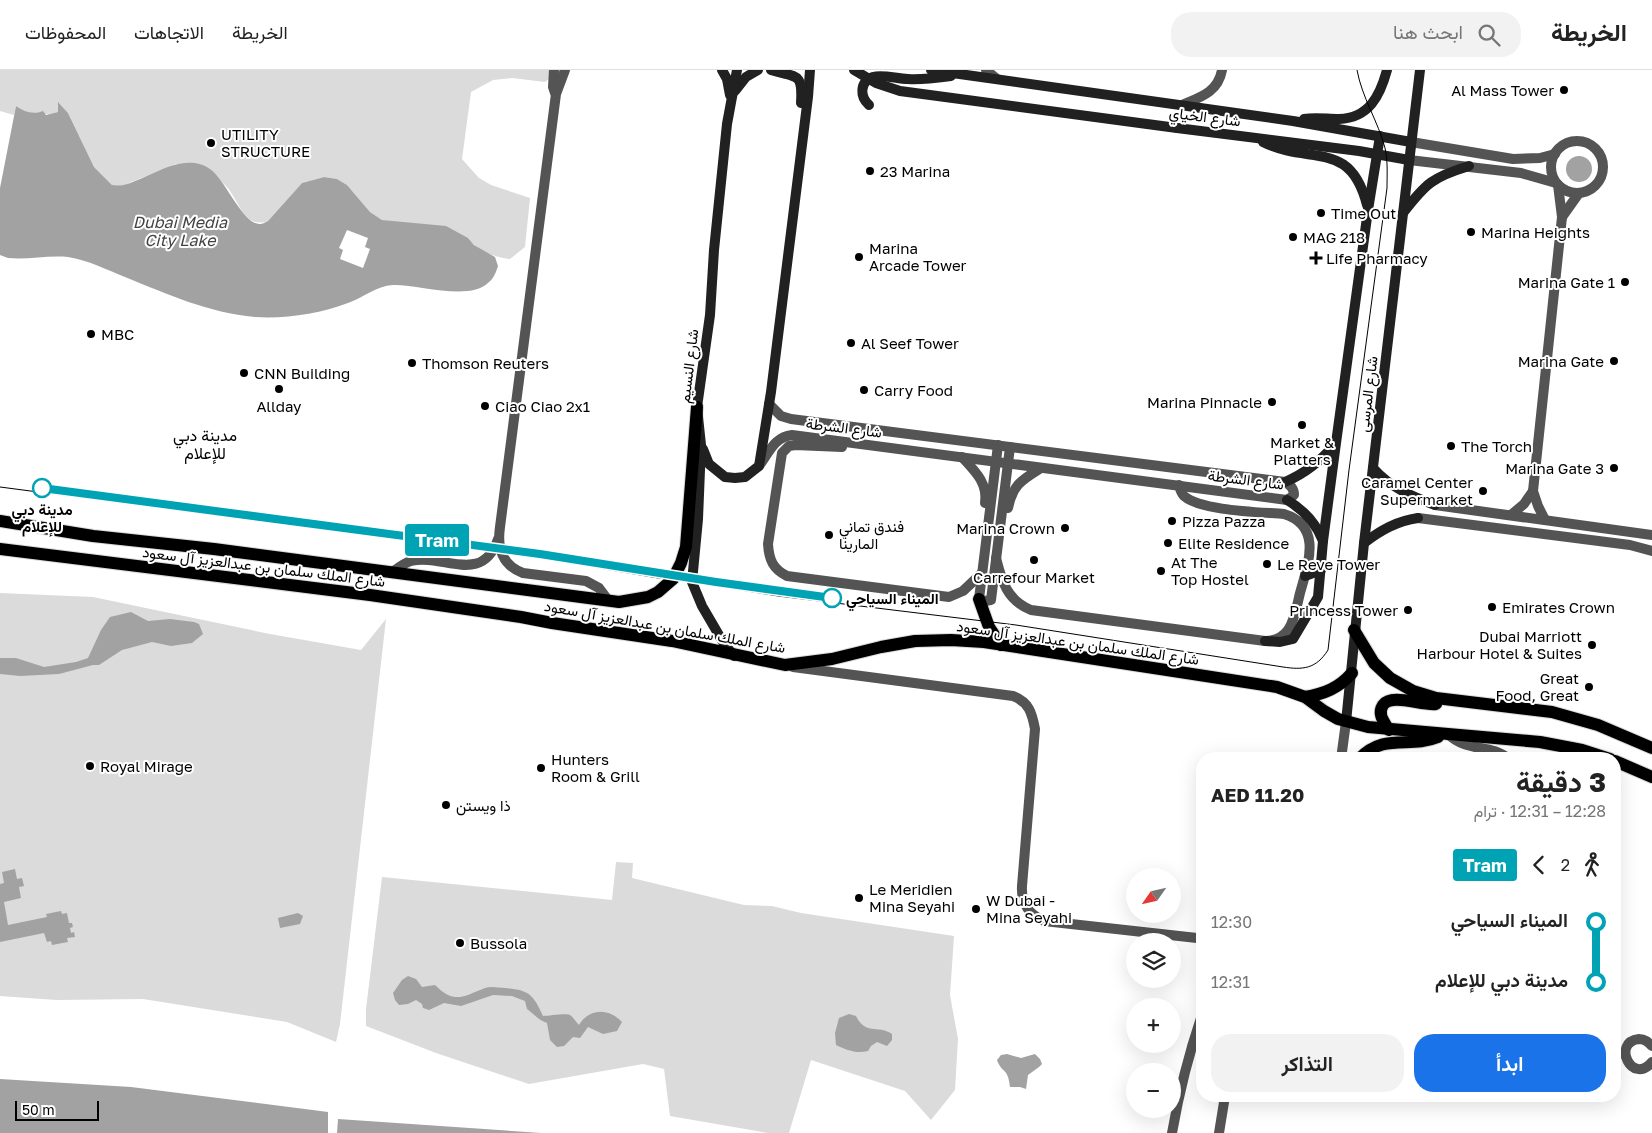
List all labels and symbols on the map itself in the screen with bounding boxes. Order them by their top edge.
place label: Al Mass Tower [1451,81,1554,99]
marker: Al Mass Tower [1558,84,1570,96]
street label: شارع الخياي [1168,103,1242,134]
place label: UTILITY STRUCTURE [221,125,310,160]
marker: UTILITY STRUCTURE [205,137,217,149]
place label: 23 Marina [880,162,950,180]
marker: 23 Marina [864,165,876,177]
place label: Time Out [1331,204,1396,222]
marker: Time Out [1315,207,1327,219]
water label: Dubai Media City Lake [133,212,228,250]
place label: Marina Heights [1481,223,1590,241]
marker: Marina Heights [1465,226,1477,238]
place label: MAG 218 [1303,228,1365,246]
marker: MAG 218 [1287,231,1299,243]
place label: Marina Arcade Tower [869,239,967,274]
place label: Life Pharmacy [1326,249,1428,267]
marker: Marina Arcade Tower [853,251,865,263]
marker: Life Pharmacy [1310,252,1322,264]
place label: Marina Gate 1 [1518,273,1615,291]
marker: Marina Gate 1 [1619,276,1631,288]
place label: MBC [101,325,134,343]
marker: MBC [85,328,97,340]
street label: شارع النسيم [675,328,704,404]
place label: Al Seef Tower [861,334,959,352]
marker: Al Seef Tower [845,337,857,349]
place label: Marina Gate [1518,352,1604,370]
place label: Thomson Reuters [422,354,549,372]
street label: شارع المرسى [1353,355,1384,433]
marker: Marina Gate [1608,355,1620,367]
marker: Thomson Reuters [406,357,418,369]
place label: CNN Building [254,364,350,382]
marker: CNN Building [238,367,250,379]
place label: Carry Food [874,381,953,399]
marker: Allday [273,383,285,395]
marker: Carry Food [858,384,870,396]
place label: Marina Pinnacle [1147,393,1262,411]
marker: Marina Pinnacle [1266,396,1278,408]
place label: Allday [256,397,302,415]
place label: Ciao Ciao 2x1 [495,397,590,415]
marker: Ciao Ciao 2x1 [479,400,491,412]
street label: شارع الشرطة [805,413,883,444]
marker: Market & Platters [1296,419,1308,431]
district label: مدينة دبي للإعلام [173,425,237,464]
place label: Market & Platters [1270,433,1334,468]
place label: The Torch [1461,437,1532,455]
marker: The Torch [1445,440,1457,452]
place label: Marina Gate 3 [1505,459,1604,477]
marker: Marina Gate 3 [1608,462,1620,474]
street label: شارع الشرطة [1207,465,1285,496]
place label: Caramel Center Supermarket [1361,473,1473,508]
marker: مدينة دبي للإعلام [32,478,52,498]
marker: Caramel Center Supermarket [1477,485,1489,497]
place label: مدينة دبي للإعلام [11,500,73,537]
place label: Pizza Pazza [1182,512,1266,530]
marker: Pizza Pazza [1166,515,1178,527]
place label: فندق تماني المارينا [839,517,904,553]
place label: Marina Crown [956,519,1055,537]
marker: Marina Crown [1059,522,1071,534]
line badge: Tram [402,524,472,556]
marker: فندق تماني المارينا [823,529,835,541]
place label: Elite Residence [1178,534,1289,552]
marker: Elite Residence [1162,537,1174,549]
street label: شارع الملك سلمان بن عبدالعزيز آل سعود [141,542,387,593]
place label: At The Top Hostel [1171,553,1249,588]
marker: Carrefour Market [1028,554,1040,566]
place label: Le Reve Tower [1277,555,1380,573]
marker: Le Reve Tower [1261,558,1273,570]
marker: At The Top Hostel [1155,565,1167,577]
place label: Carrefour Market [973,568,1095,586]
marker: الميناء السياحي [822,588,842,608]
place label: الميناء السياحي [846,589,939,612]
street label: شارع الملك سلمان بن عبدالعزيز آل سعود [543,596,787,659]
place label: Emirates Crown [1502,598,1615,616]
place label: Princess Tower [1289,601,1398,619]
marker: Emirates Crown [1486,601,1498,613]
marker: Princess Tower [1402,604,1414,616]
street label: شارع الملك سلمان بن عبدالعزيز آل سعود [955,616,1200,671]
place label: Dubai Marriott Harbour Hotel & Suites [1417,627,1582,662]
marker: Dubai Marriott Harbour Hotel & Suites [1586,639,1598,651]
place label: Great Food, Great [1495,669,1579,704]
marker: Great Food, Great [1583,681,1595,693]
place label: Hunters Room & Grill [551,750,640,785]
place label: Royal Mirage [100,757,193,775]
marker: Royal Mirage [84,760,96,772]
marker: Hunters Room & Grill [535,762,547,774]
place label: ذا ويستن [456,796,511,816]
marker: ذا ويستن [440,799,452,811]
north arrow [1126,868,1181,922]
place label: Le Meridien Mina Seyahi [869,880,955,915]
place label: W Dubai - Mina Seyahi [986,891,1072,926]
marker: Le Meridien Mina Seyahi [853,892,865,904]
marker: W Dubai - Mina Seyahi [970,903,982,915]
place label: Bussola [470,934,527,952]
marker: Bussola [454,937,466,949]
scale bar [15,1098,99,1121]

